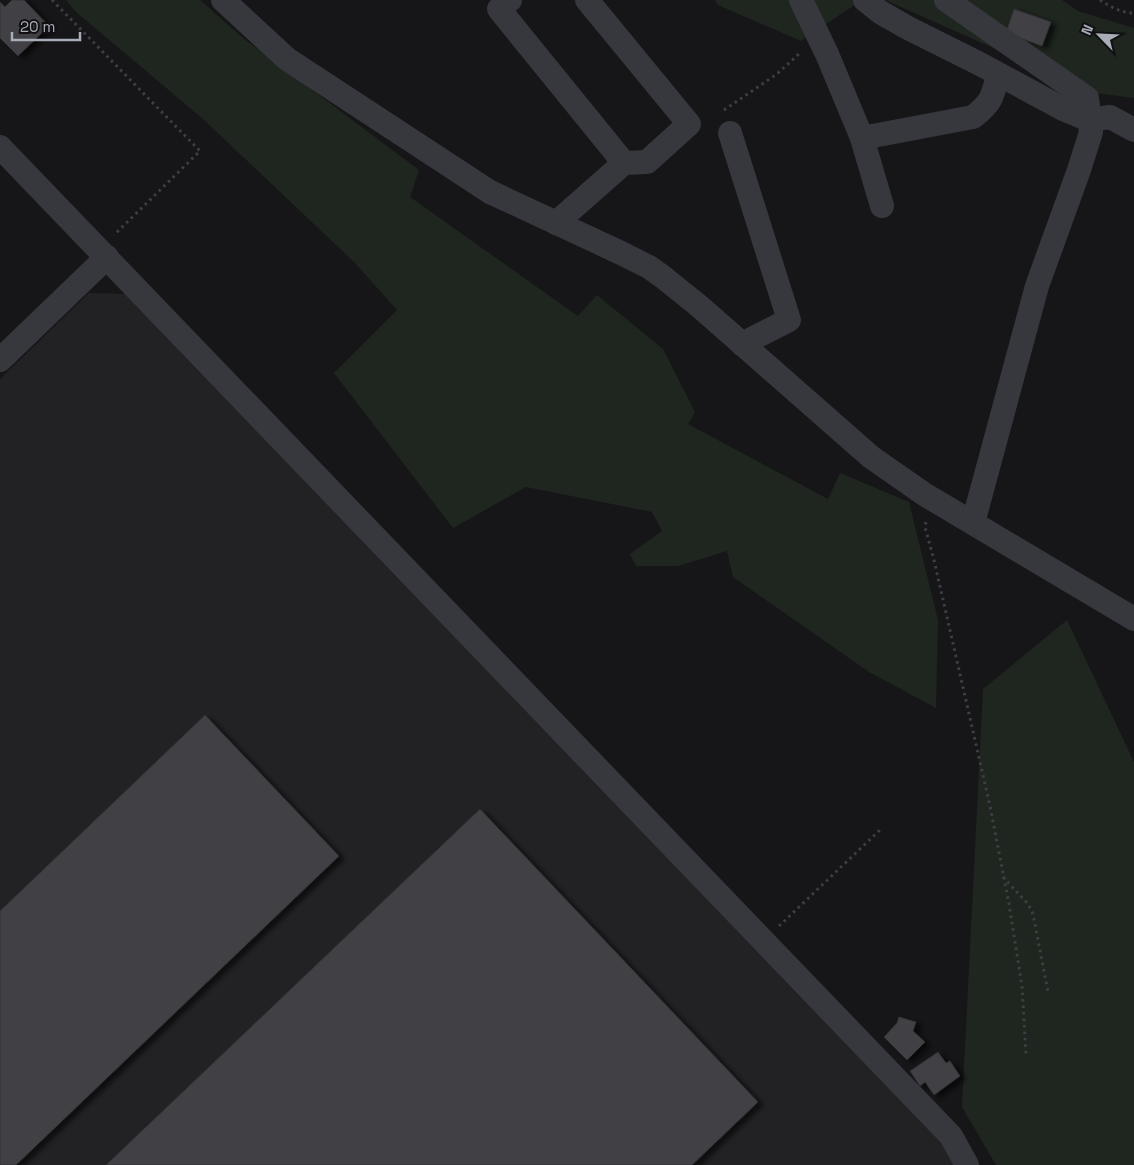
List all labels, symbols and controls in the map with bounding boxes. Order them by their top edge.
scale bar [12,10,80,42]
north arrow [1074,10,1124,60]
text: 20 m [20,17,55,36]
text: N [1077,22,1097,38]

